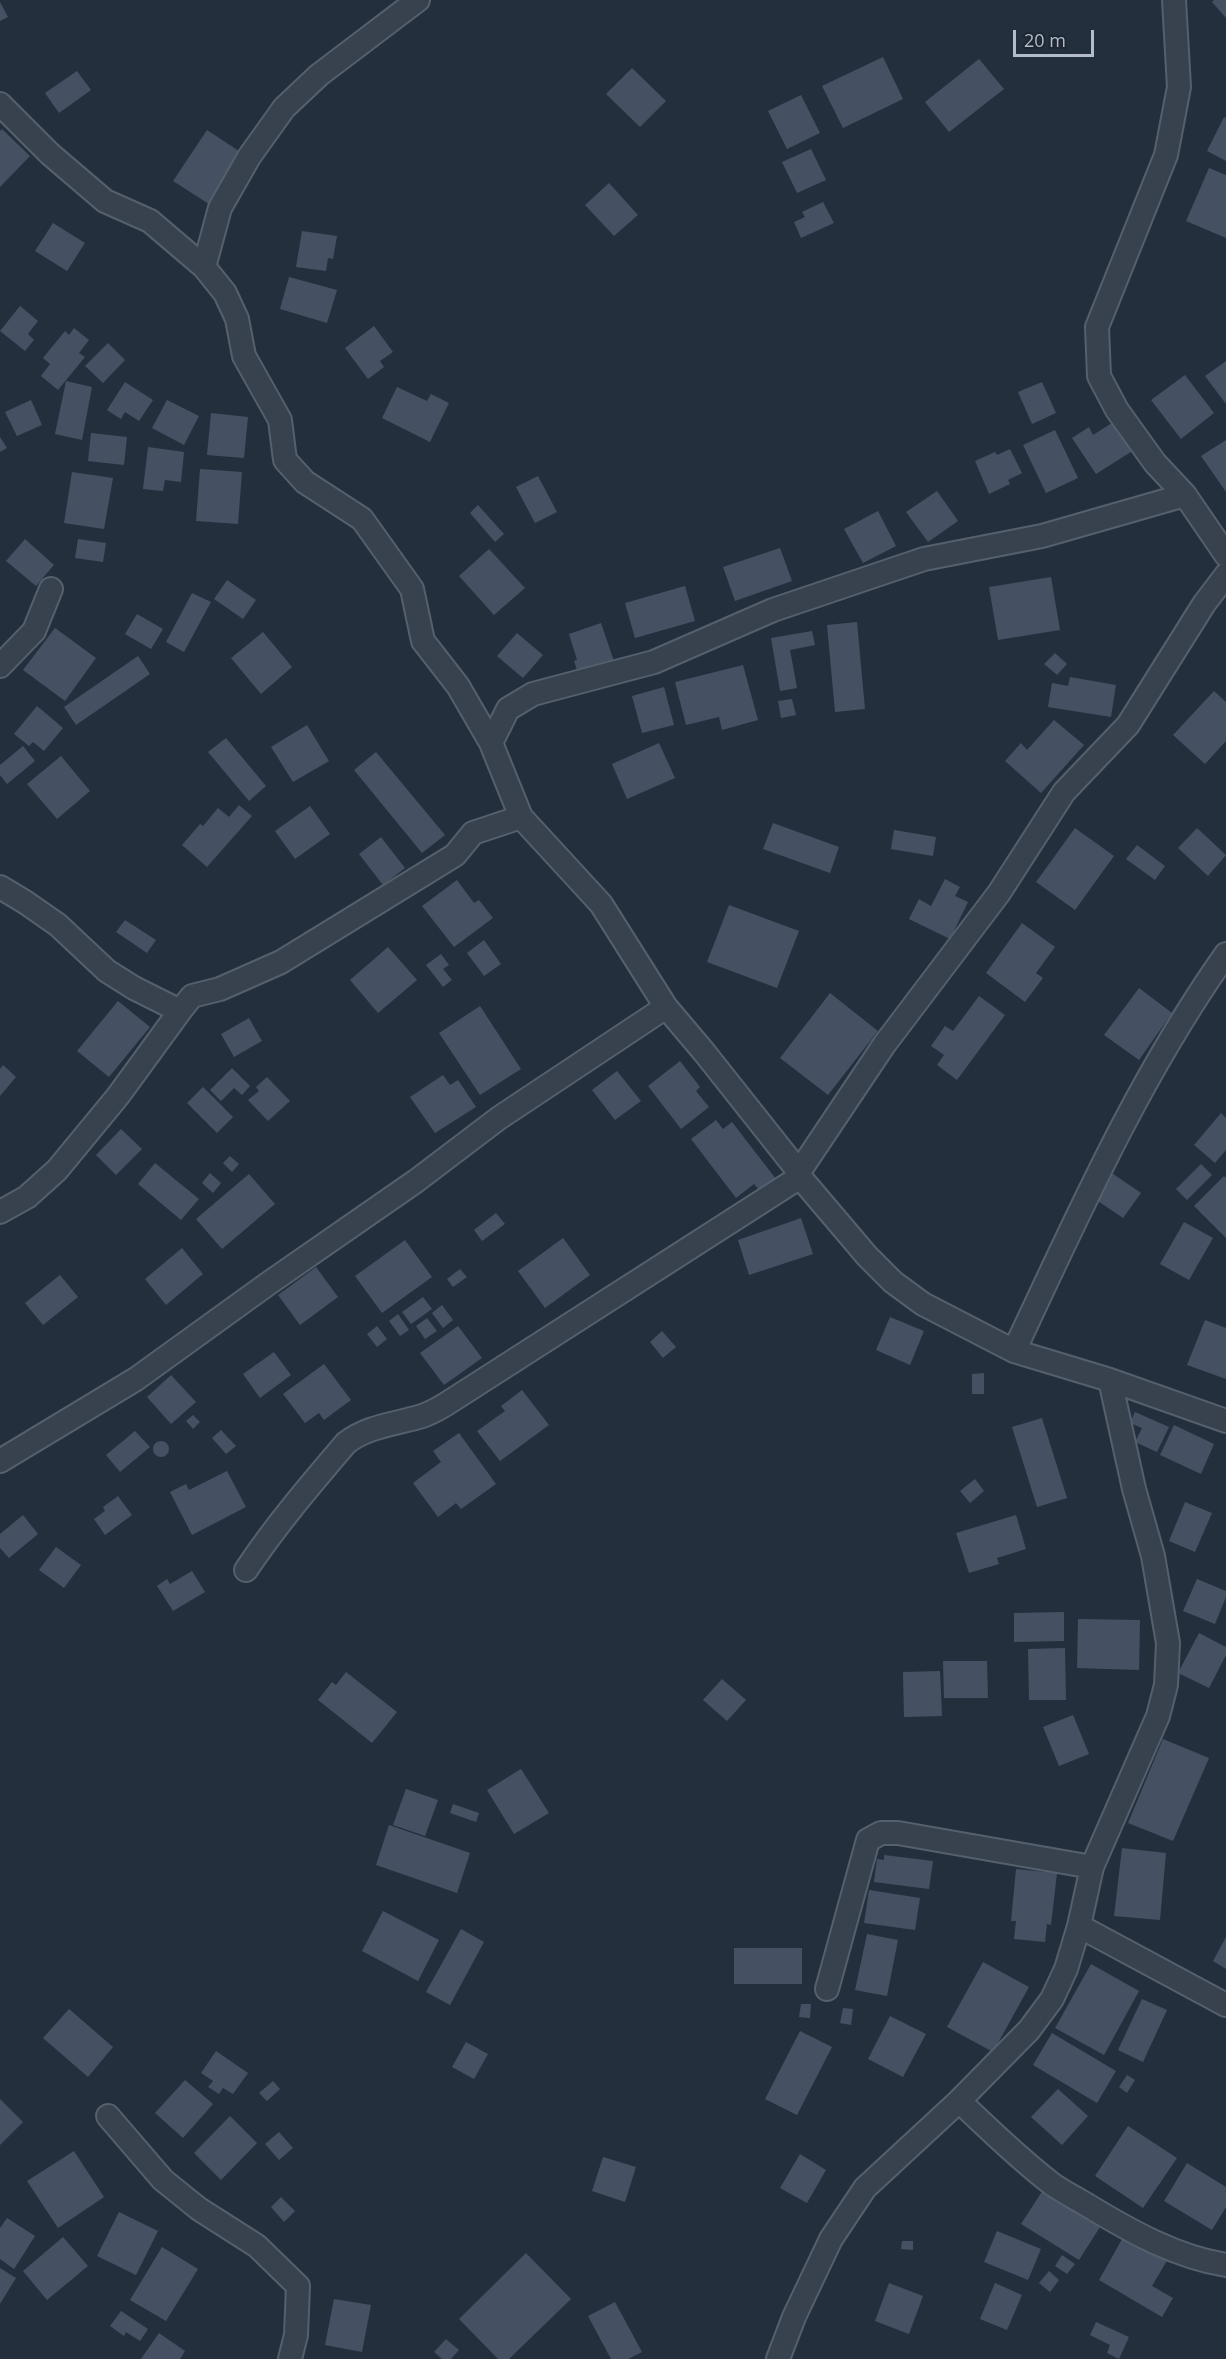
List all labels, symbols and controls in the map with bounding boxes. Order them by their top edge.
scale bar [1016,18,1097,56]
text: 20 m [1024,28,1066,52]

